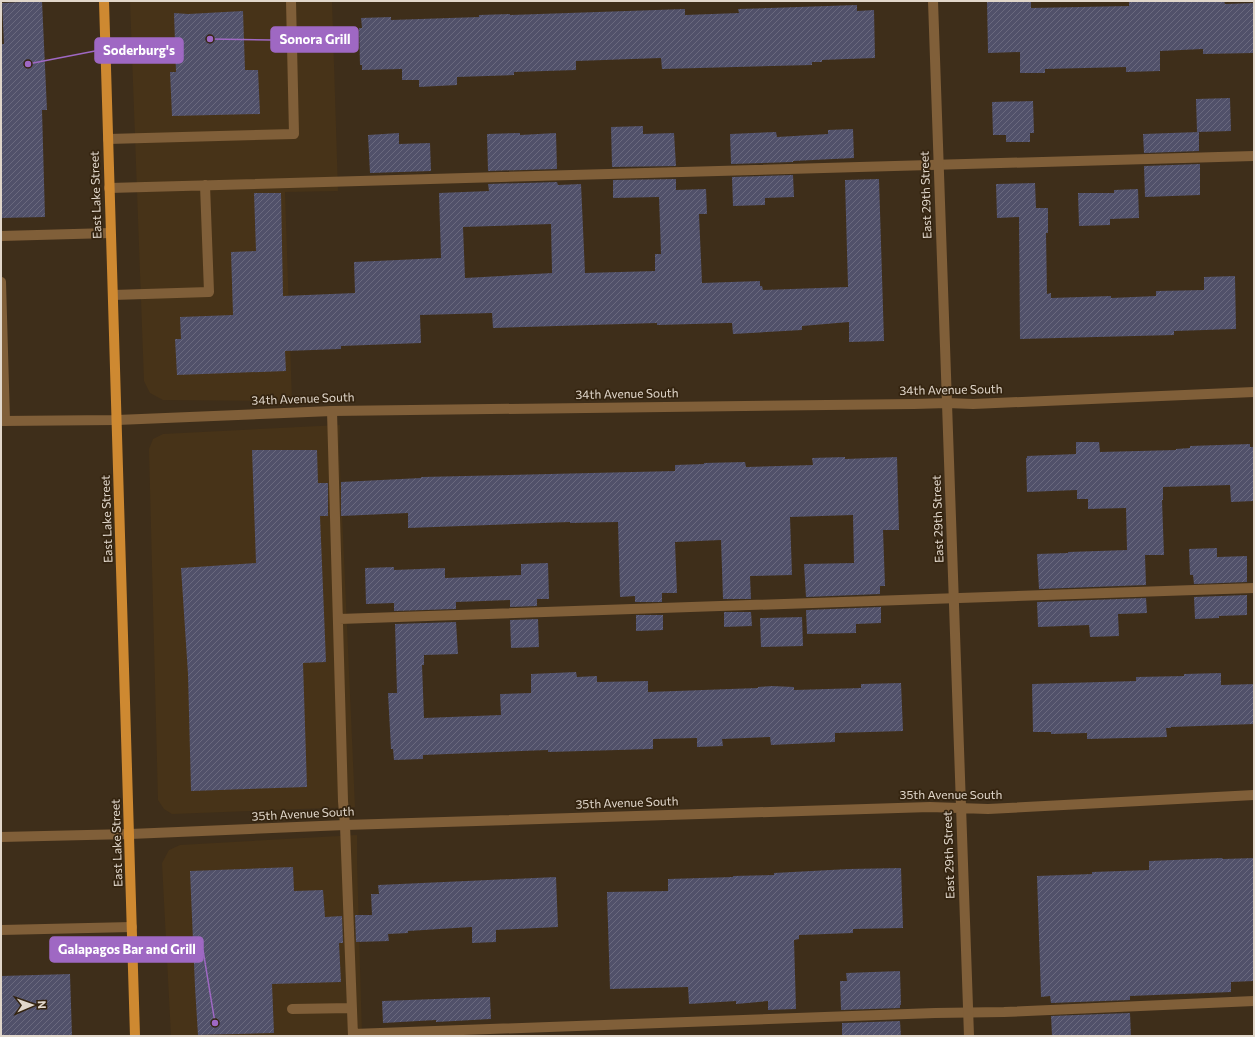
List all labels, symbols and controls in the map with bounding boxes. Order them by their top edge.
callout: Sonora Grill [271,27,358,52]
text: Sonora Grill [280,31,350,47]
callout: Soderburg's [95,38,183,63]
text: Soderburg's [103,42,175,58]
street label: East Lake Street [86,151,104,239]
street label: East 29th Street [916,151,934,239]
street label: 34th Avenue South [899,381,1003,397]
street label: 34th Avenue South [575,385,679,401]
street label: 34th Avenue South [251,389,355,407]
street label: East Lake Street [97,475,115,563]
street label: East 29th Street [928,475,946,563]
street label: 35th Avenue South [900,787,1002,801]
street label: 35th Avenue South [575,793,679,811]
street label: East Lake Street [107,799,125,887]
street label: 35th Avenue South [251,803,355,823]
street label: East 29th Street [939,811,957,899]
callout: Galapagos Bar and Grill [50,937,203,962]
text: Galapagos Bar and Grill [58,941,196,957]
north arrow [12,985,52,1025]
text: N [36,1000,49,1009]

